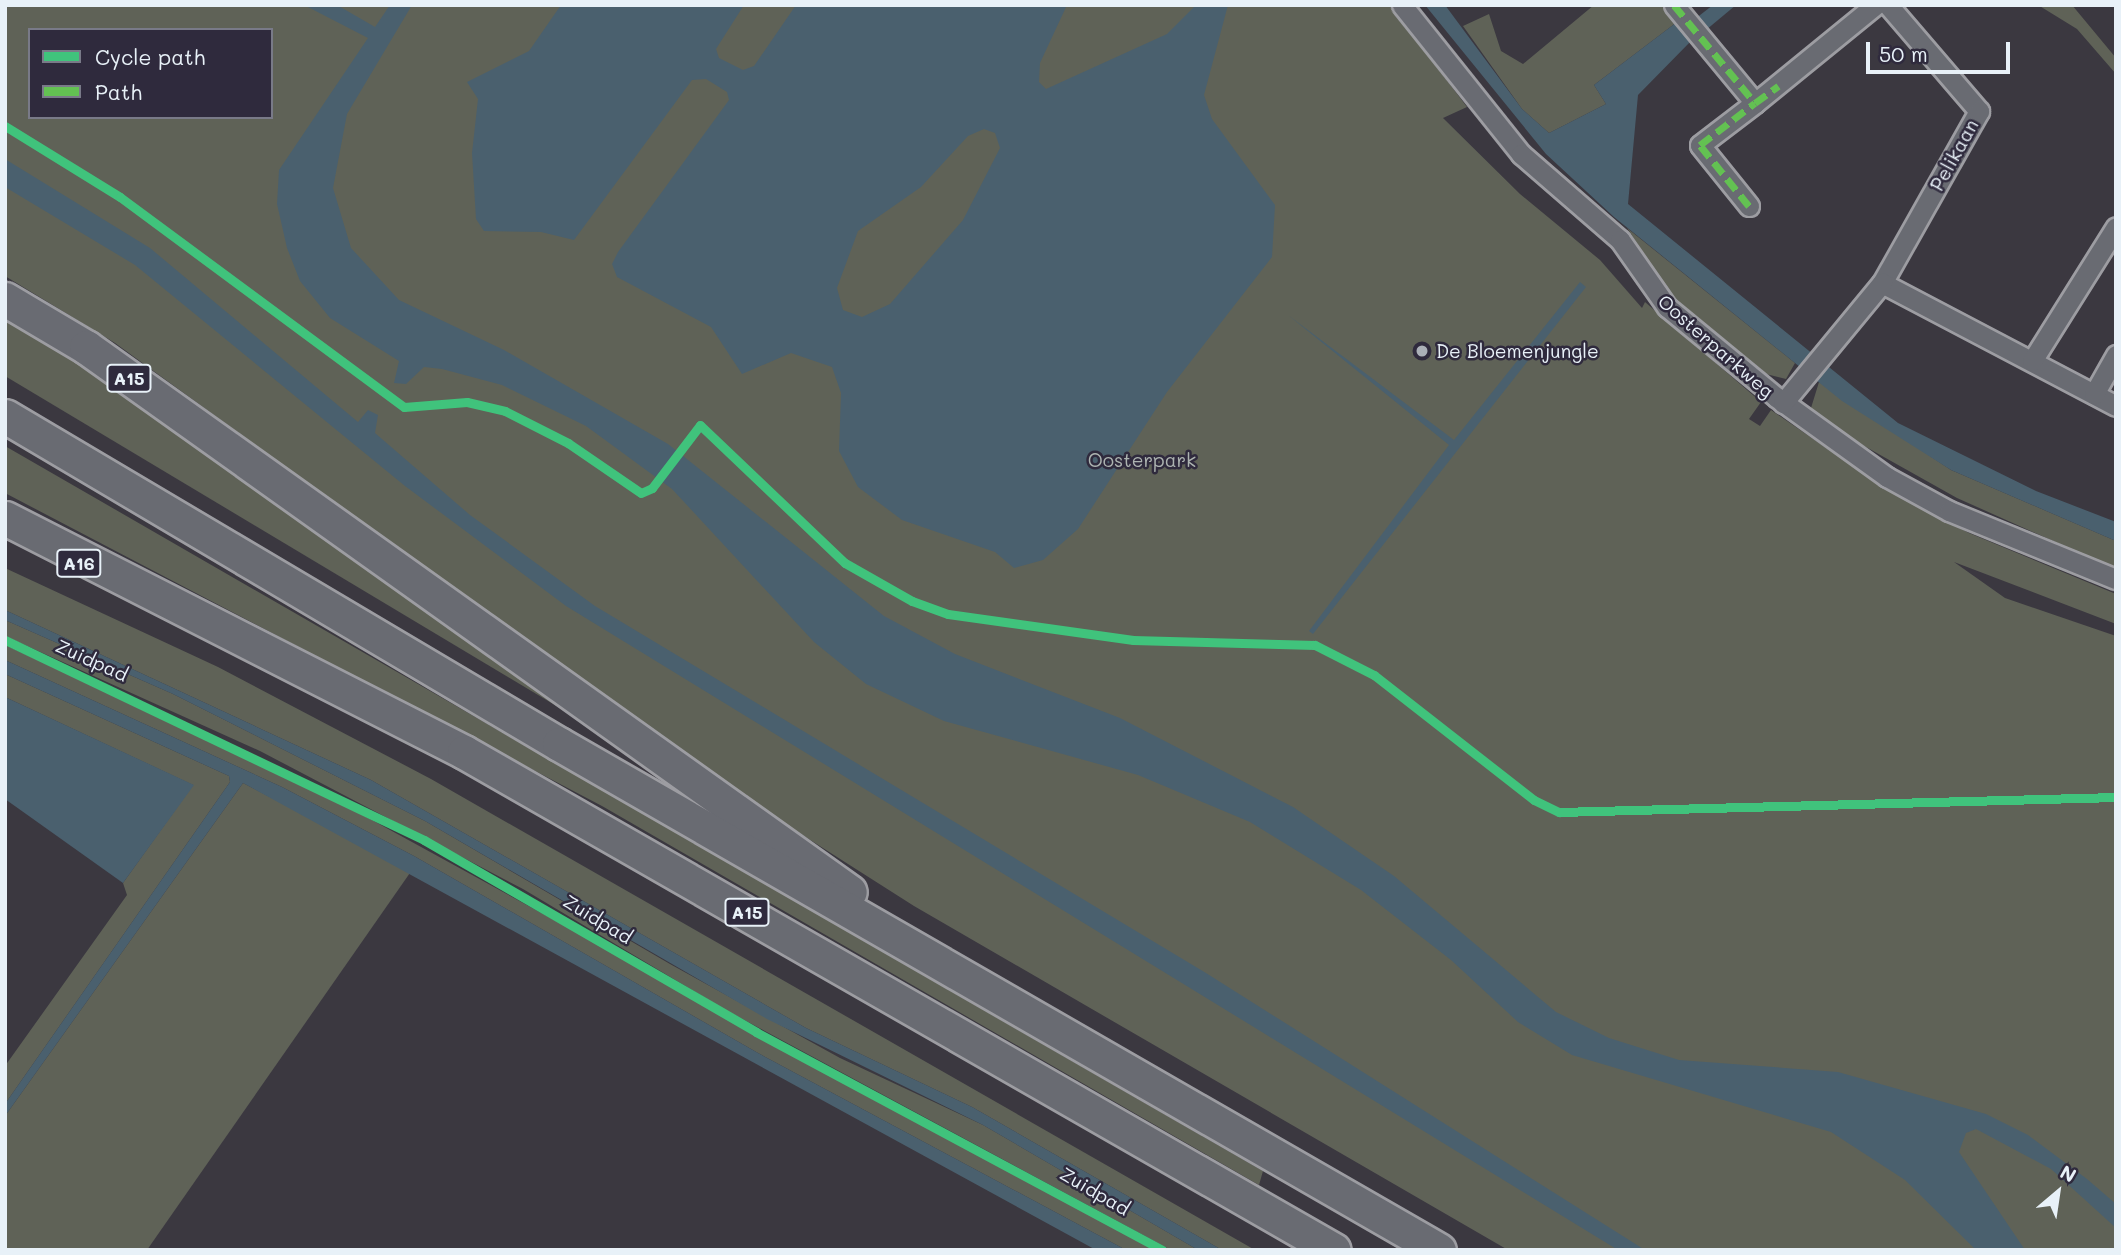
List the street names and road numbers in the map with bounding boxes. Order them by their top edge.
street label: Pelikaan [1925,115,1983,195]
street label: Oosterparkweg [1653,290,1779,402]
road number: A15 [106,364,152,392]
road number: A16 [56,548,102,578]
street label: Zuidpad [52,634,132,686]
street label: Zuidpad [559,889,637,949]
road number: A15 [724,897,770,926]
street label: Zuidpad [1056,1162,1134,1220]

